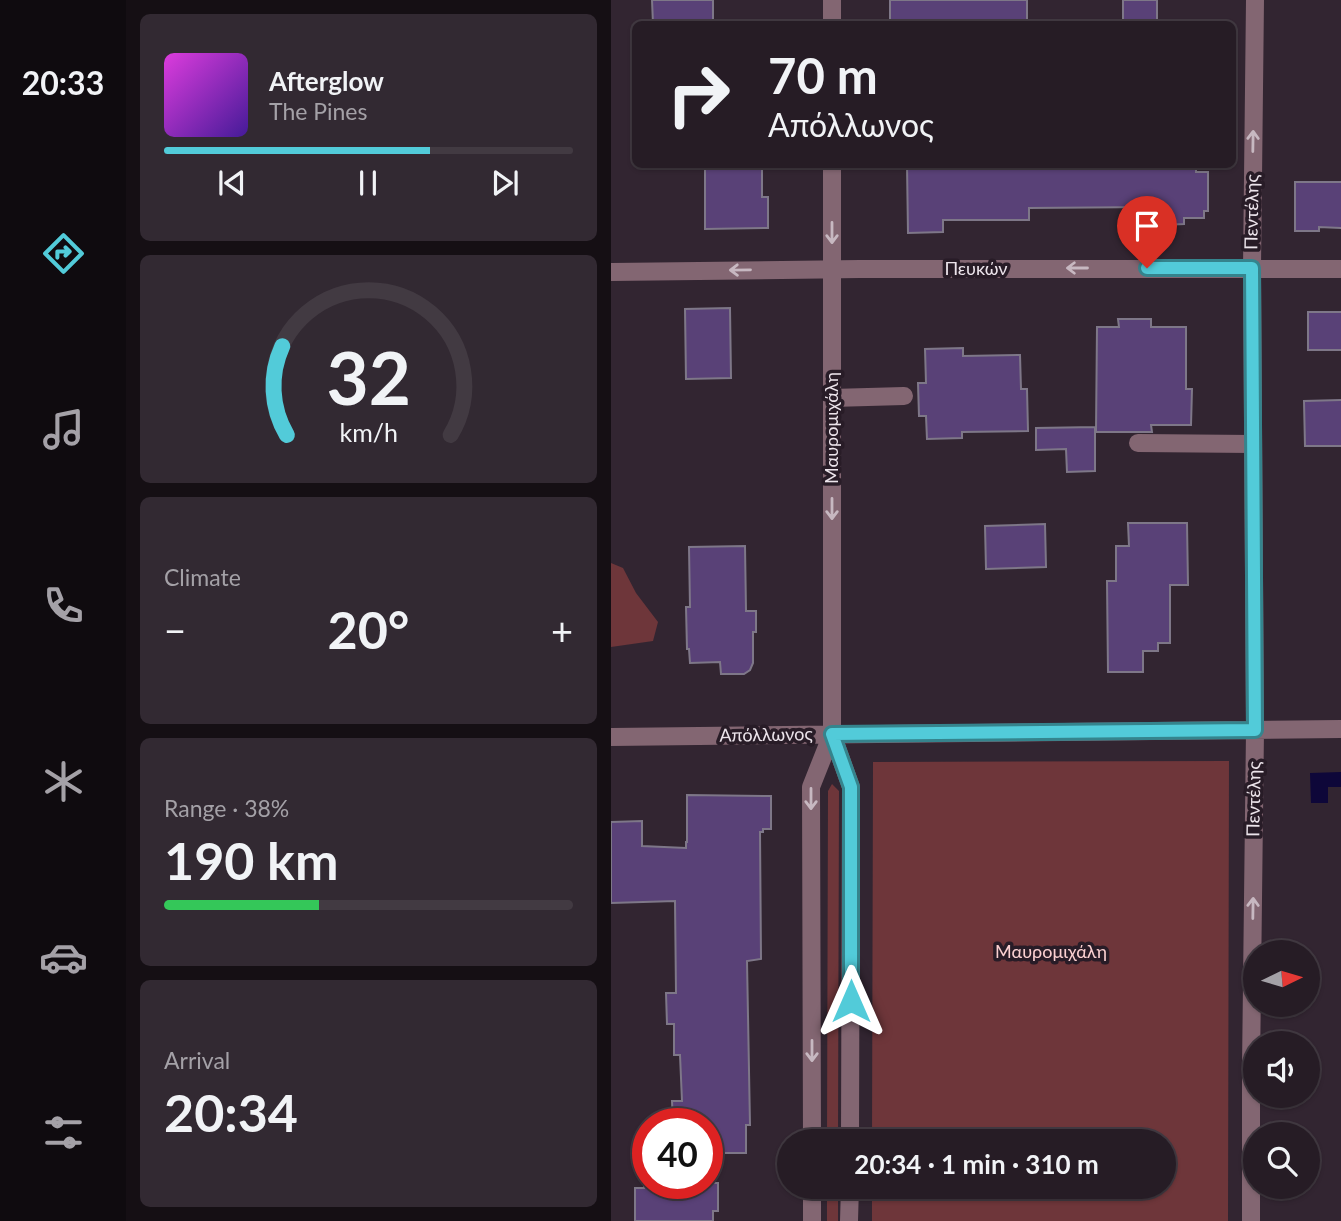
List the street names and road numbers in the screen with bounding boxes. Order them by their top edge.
street label: Πεντέλης [1239,173,1263,250]
street label: Πευκών [944,257,1008,279]
street label: Μαυρομιχάλη [820,372,842,484]
street label: Απόλλωνος [719,722,813,746]
street label: Πεντέλης [1241,760,1265,837]

